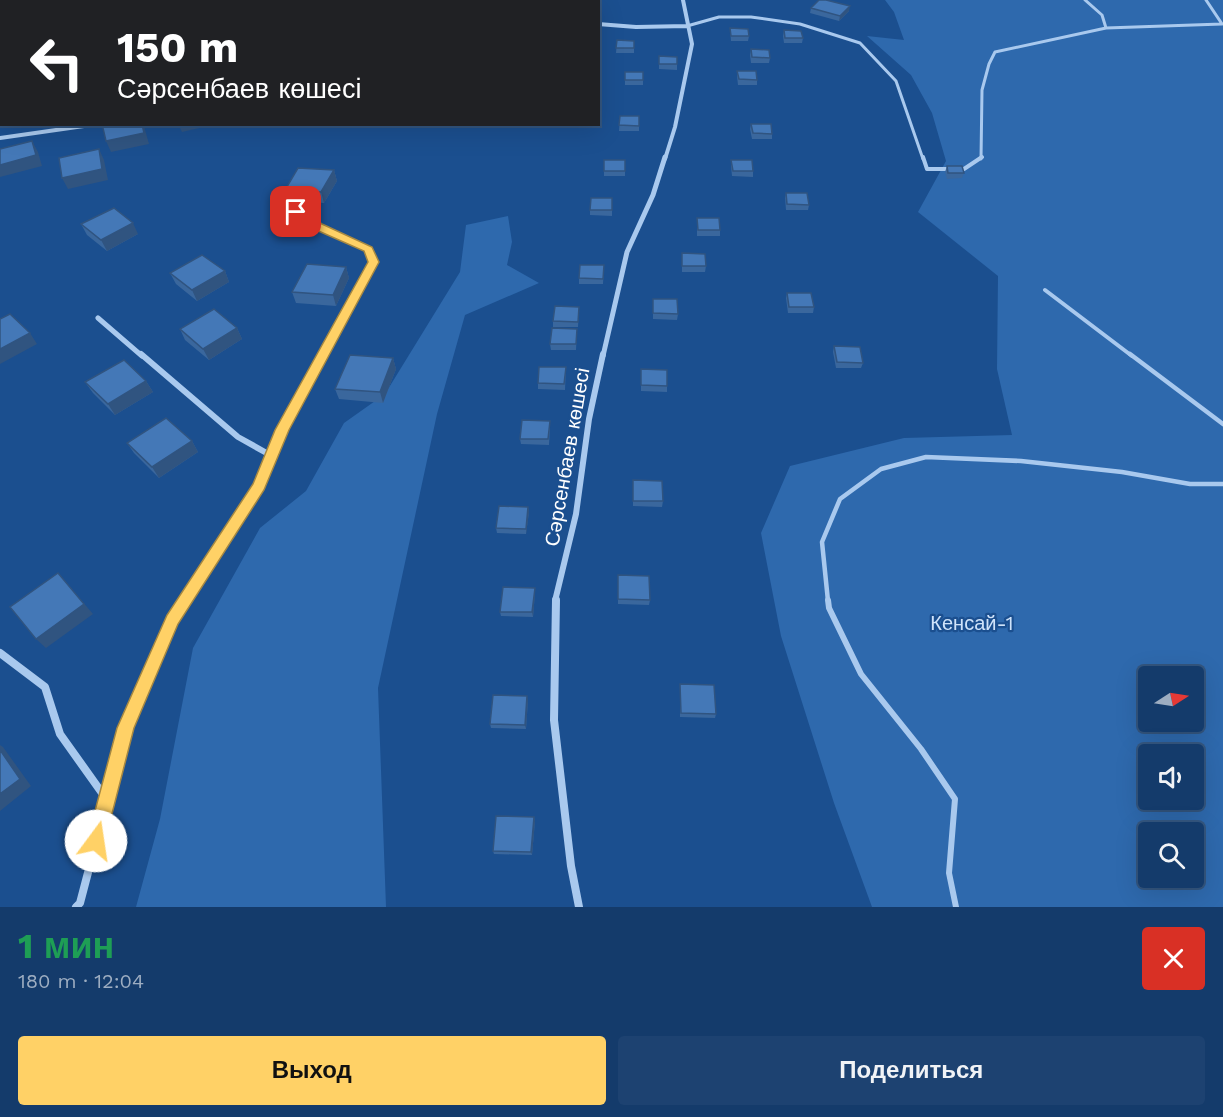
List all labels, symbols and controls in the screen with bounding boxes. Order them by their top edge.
text: 150 m [117,23,238,72]
icon: left [18,24,96,102]
text: Сәрсенбаев көшесі [117,73,361,105]
pin [270,186,321,237]
icon: arrive [279,195,312,228]
street label: Сәрсенбаев көшесі [539,366,595,548]
park label: Кенсай-1 [930,611,1014,635]
north arrow [1138,666,1204,732]
map controls [1138,666,1204,888]
button: sound [1138,744,1204,810]
position arrow [64,809,128,873]
button: search [1138,822,1204,888]
text: 1 мин [18,925,114,967]
button: close [1142,927,1205,990]
text: 180 m · 12:04 [18,969,144,993]
button: Выход [18,1036,606,1105]
button: Поделиться [618,1036,1205,1105]

